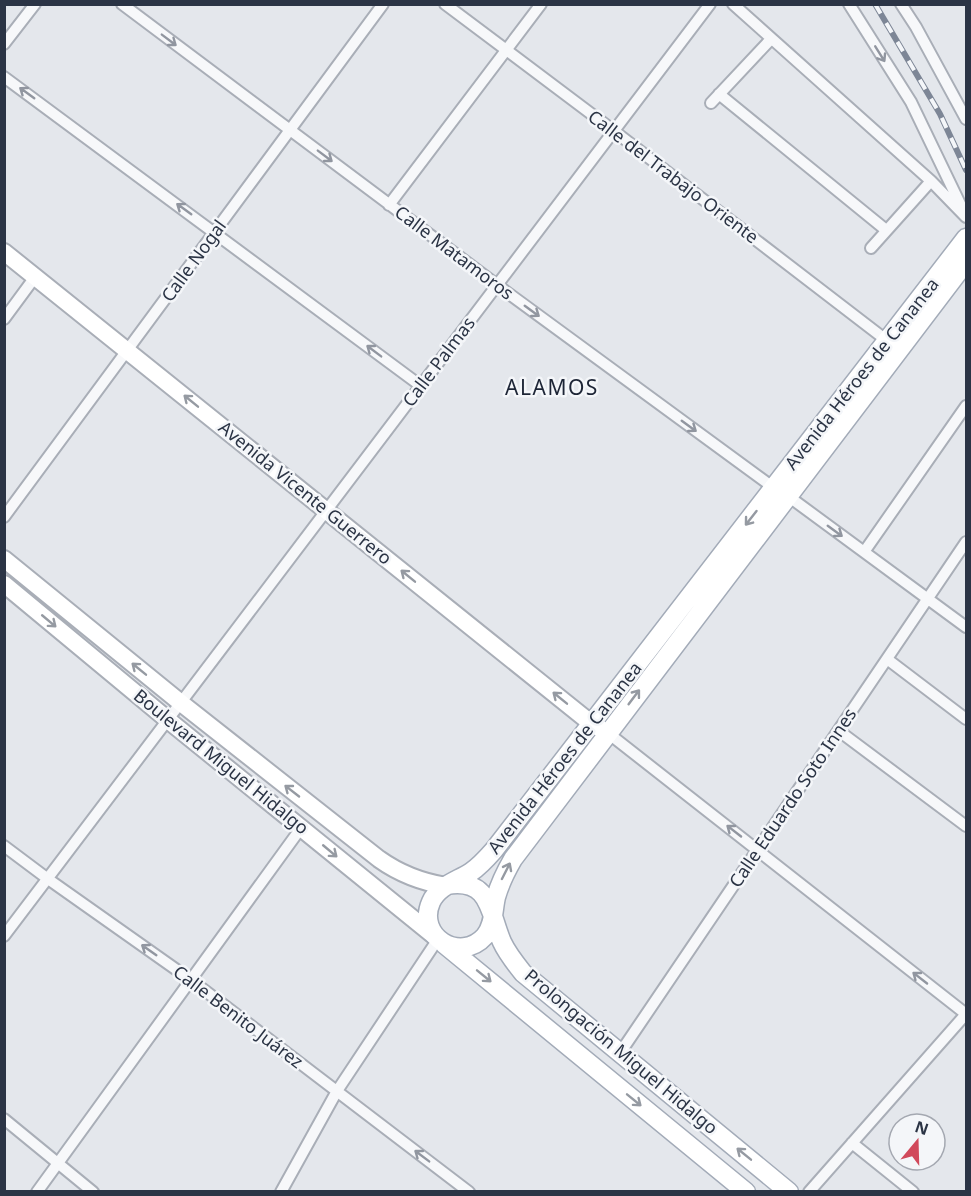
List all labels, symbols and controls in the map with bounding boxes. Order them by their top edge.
one-way arrow [160,33,176,46]
one-way arrow [874,45,886,62]
one-way arrow [20,87,36,100]
street label: Calle del Trabajo Oriente [583,104,764,248]
one-way arrow [317,150,333,163]
street label: Calle Matamoros [390,200,519,305]
one-way arrow [177,203,193,215]
street label: Calle Nogal [155,215,231,306]
street label: Avenida Héroes de Cananea [779,273,944,474]
one-way arrow [523,304,539,317]
street label: Calle Palmas [396,312,480,411]
one-way arrow [367,344,383,357]
district label: ALAMOS [505,373,599,401]
one-way arrow [183,395,199,408]
street label: Avenida Vicente Guerrero [214,415,397,570]
one-way arrow [681,420,697,432]
one-way arrow [745,509,758,525]
one-way arrow [827,524,843,537]
one-way arrow [400,570,416,583]
one-way arrow [41,615,57,628]
street label: Avenida Héroes de Cananea [482,657,647,858]
one-way arrow [132,662,148,675]
street label: Boulevard Miguel Hidalgo [129,683,314,839]
one-way arrow [628,690,641,706]
one-way arrow [552,692,568,705]
street label: Calle Eduardo Soto Innes [723,703,861,892]
one-way arrow [284,784,300,797]
one-way arrow [726,825,742,838]
one-way arrow [322,845,338,858]
one-way arrow [501,862,513,880]
one-way arrow [142,944,158,956]
street label: Calle Benito Juárez [169,959,308,1073]
street label: Prolongación Miguel Hidalgo [520,963,723,1139]
one-way arrow [475,969,491,982]
one-way arrow [913,971,929,984]
one-way arrow [626,1093,642,1106]
north arrow [887,1112,947,1172]
text: N [912,1115,932,1140]
one-way arrow [736,1148,752,1161]
one-way arrow [415,1150,431,1162]

